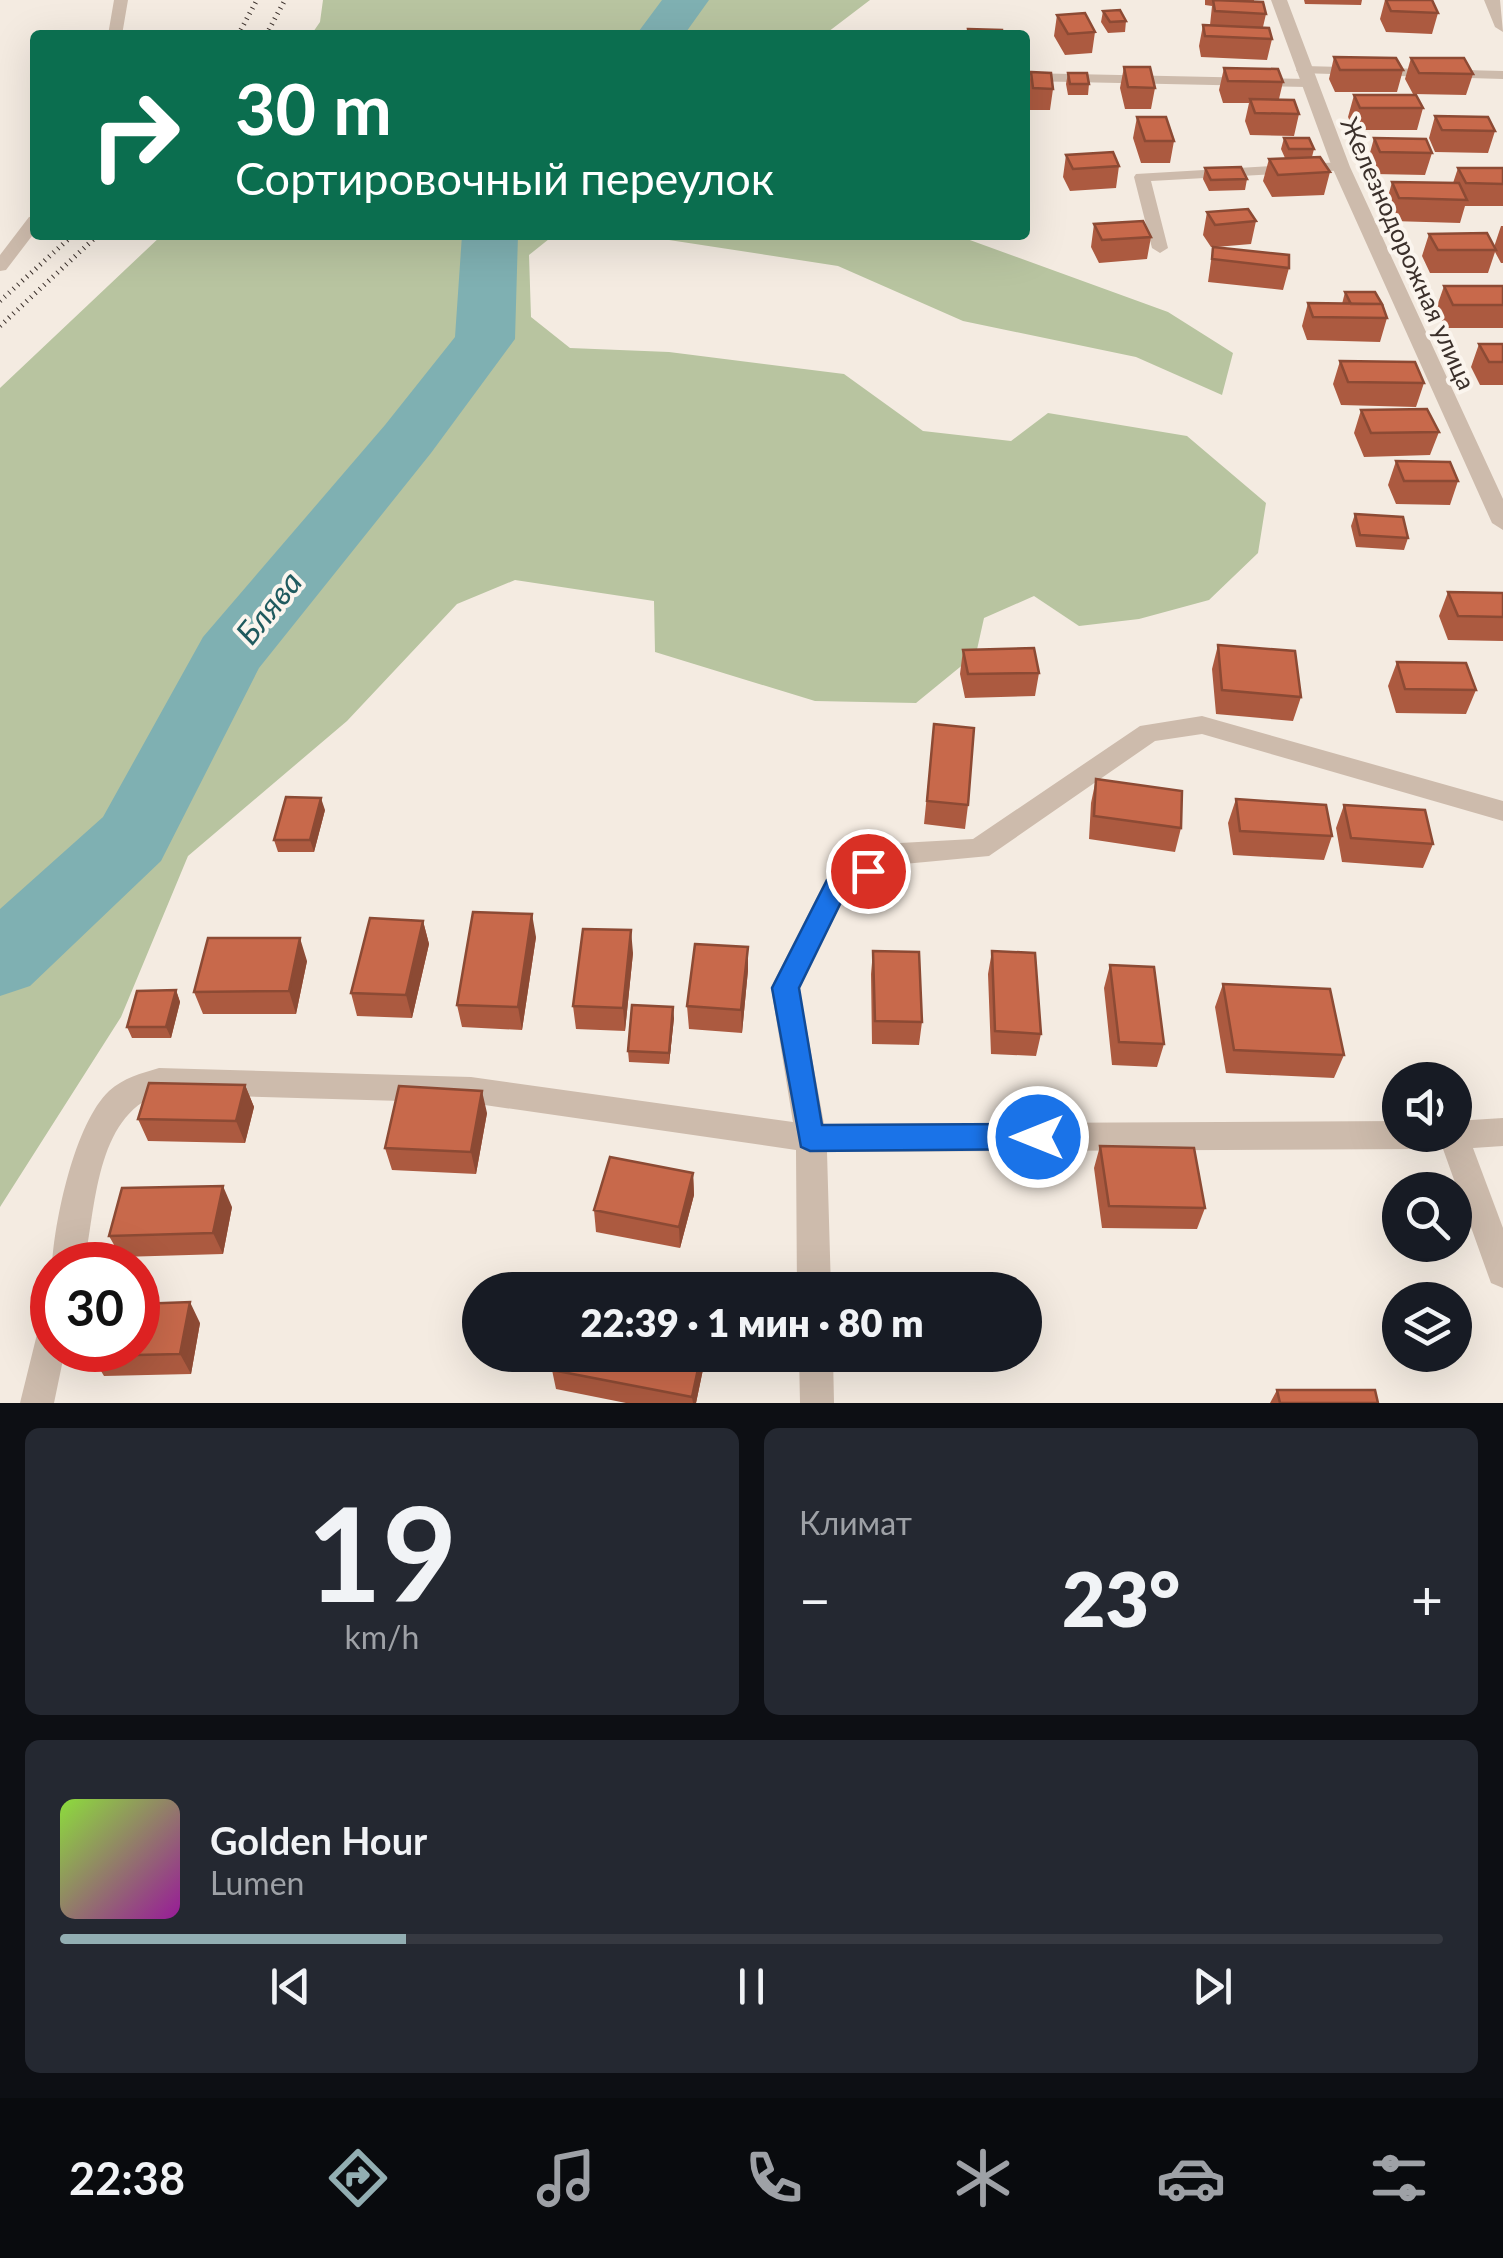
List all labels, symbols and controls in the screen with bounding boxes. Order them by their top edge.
text: 30 m [235,66,392,150]
icon: right [70,70,200,200]
street label: Железнодорожная улица [1335,112,1483,394]
text: Сортировочный переулок [235,151,774,205]
water label: Блява [227,563,309,651]
pin [826,829,911,914]
icon: arrive [841,844,896,899]
map controls [1382,1062,1472,1372]
button: sound [1382,1062,1472,1152]
position arrow [986,1085,1090,1189]
button: search [1382,1172,1472,1262]
speed limit sign: 30 [30,1242,160,1372]
button: layers [1382,1282,1472,1372]
text: 22:39 · 1 мин · 80 m [580,1299,924,1345]
text: 19 [307,1474,457,1630]
text: Климат [799,1503,912,1542]
text: 23° [1062,1553,1180,1643]
text: − [799,1566,831,1632]
text: + [1411,1566,1443,1632]
text: km/h [345,1617,419,1656]
text: Golden Hour [210,1817,427,1863]
text: Lumen [210,1863,304,1902]
icon: previous [263,1959,318,2014]
icon: pause [724,1959,779,2014]
icon: next [1185,1959,1240,2014]
icon: directions [323,2143,393,2213]
icon: music [531,2143,601,2213]
icon: phone [739,2143,809,2213]
icon: climate [948,2143,1018,2213]
icon: car [1156,2143,1226,2213]
icon: filters [1364,2143,1434,2213]
text: 22:38 [69,2151,185,2205]

